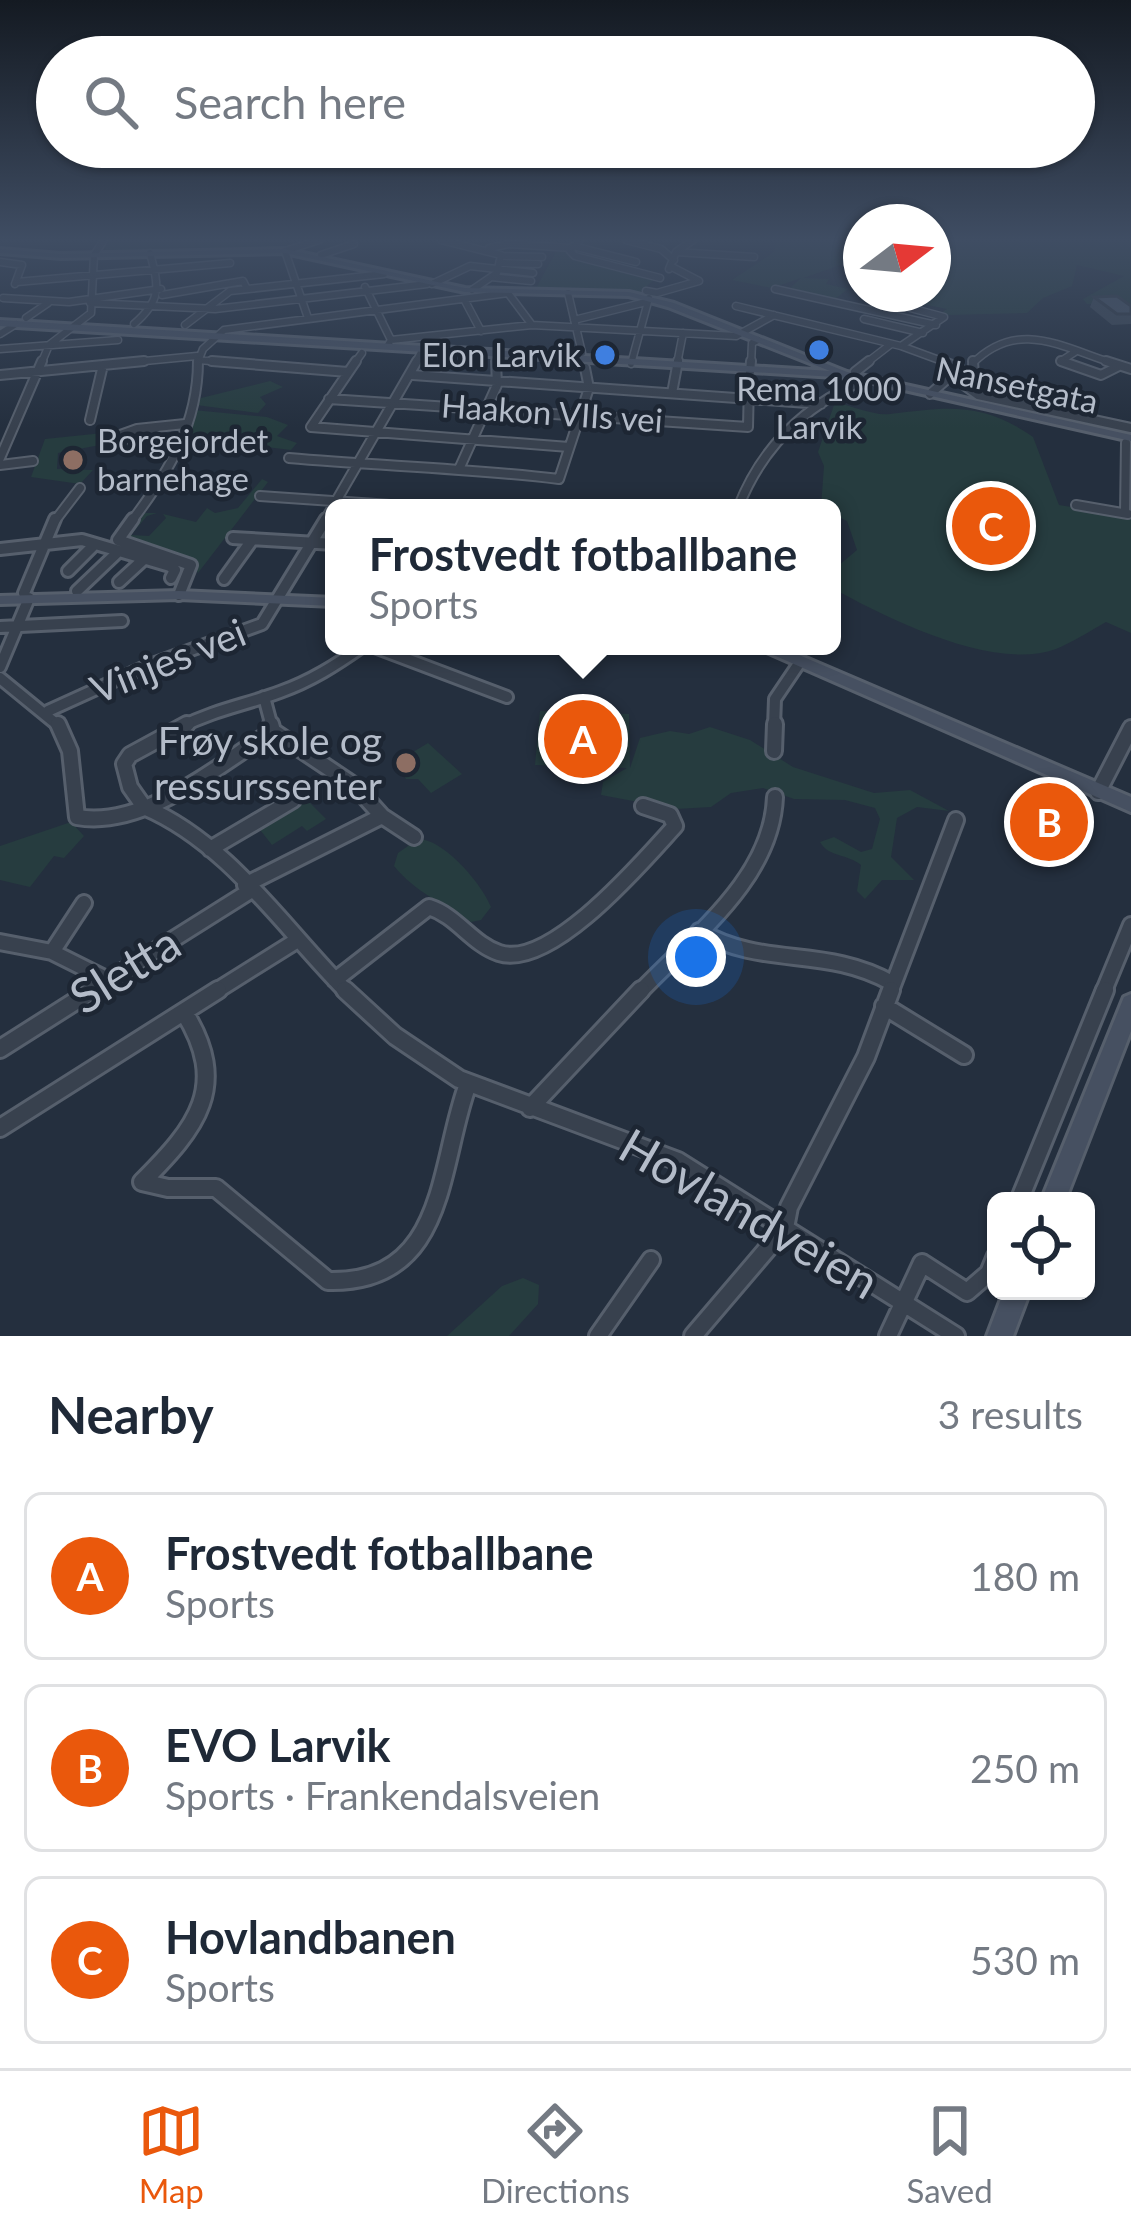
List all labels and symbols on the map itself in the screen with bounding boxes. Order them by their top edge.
north arrow [843,204,951,312]
place label: Elon Larvik [422,334,581,374]
marker: Rema 1000 Larvik [806,337,832,363]
marker: Elon Larvik [592,342,618,368]
street label: Nansetgata [933,347,1102,421]
place label: Rema 1000 Larvik [736,368,902,446]
street label: Haakon VIIs vei [440,384,664,440]
place label: Borgejordet barnehage [97,420,269,498]
marker: Borgejordet barnehage [60,447,86,473]
pin: C [952,481,1030,571]
street label: Vinjes vei [83,608,252,712]
pin: A [544,694,622,784]
place label: Frøy skole og ressurssenter [154,717,382,808]
marker: Frøy skole og ressurssenter [393,750,419,776]
pin: B [1010,777,1088,867]
street label: Sletta [59,913,190,1024]
your location [666,927,726,987]
street label: Hovlandveien [610,1116,889,1310]

